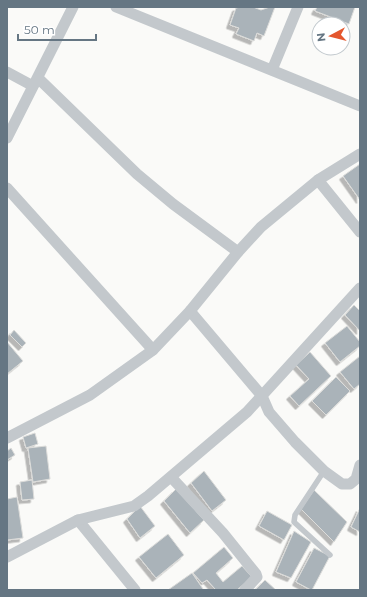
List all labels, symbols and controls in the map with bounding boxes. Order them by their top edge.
scale bar [18,16,96,42]
north arrow [311,16,351,56]
text: 50 m [24,22,55,37]
text: N [314,32,329,42]

